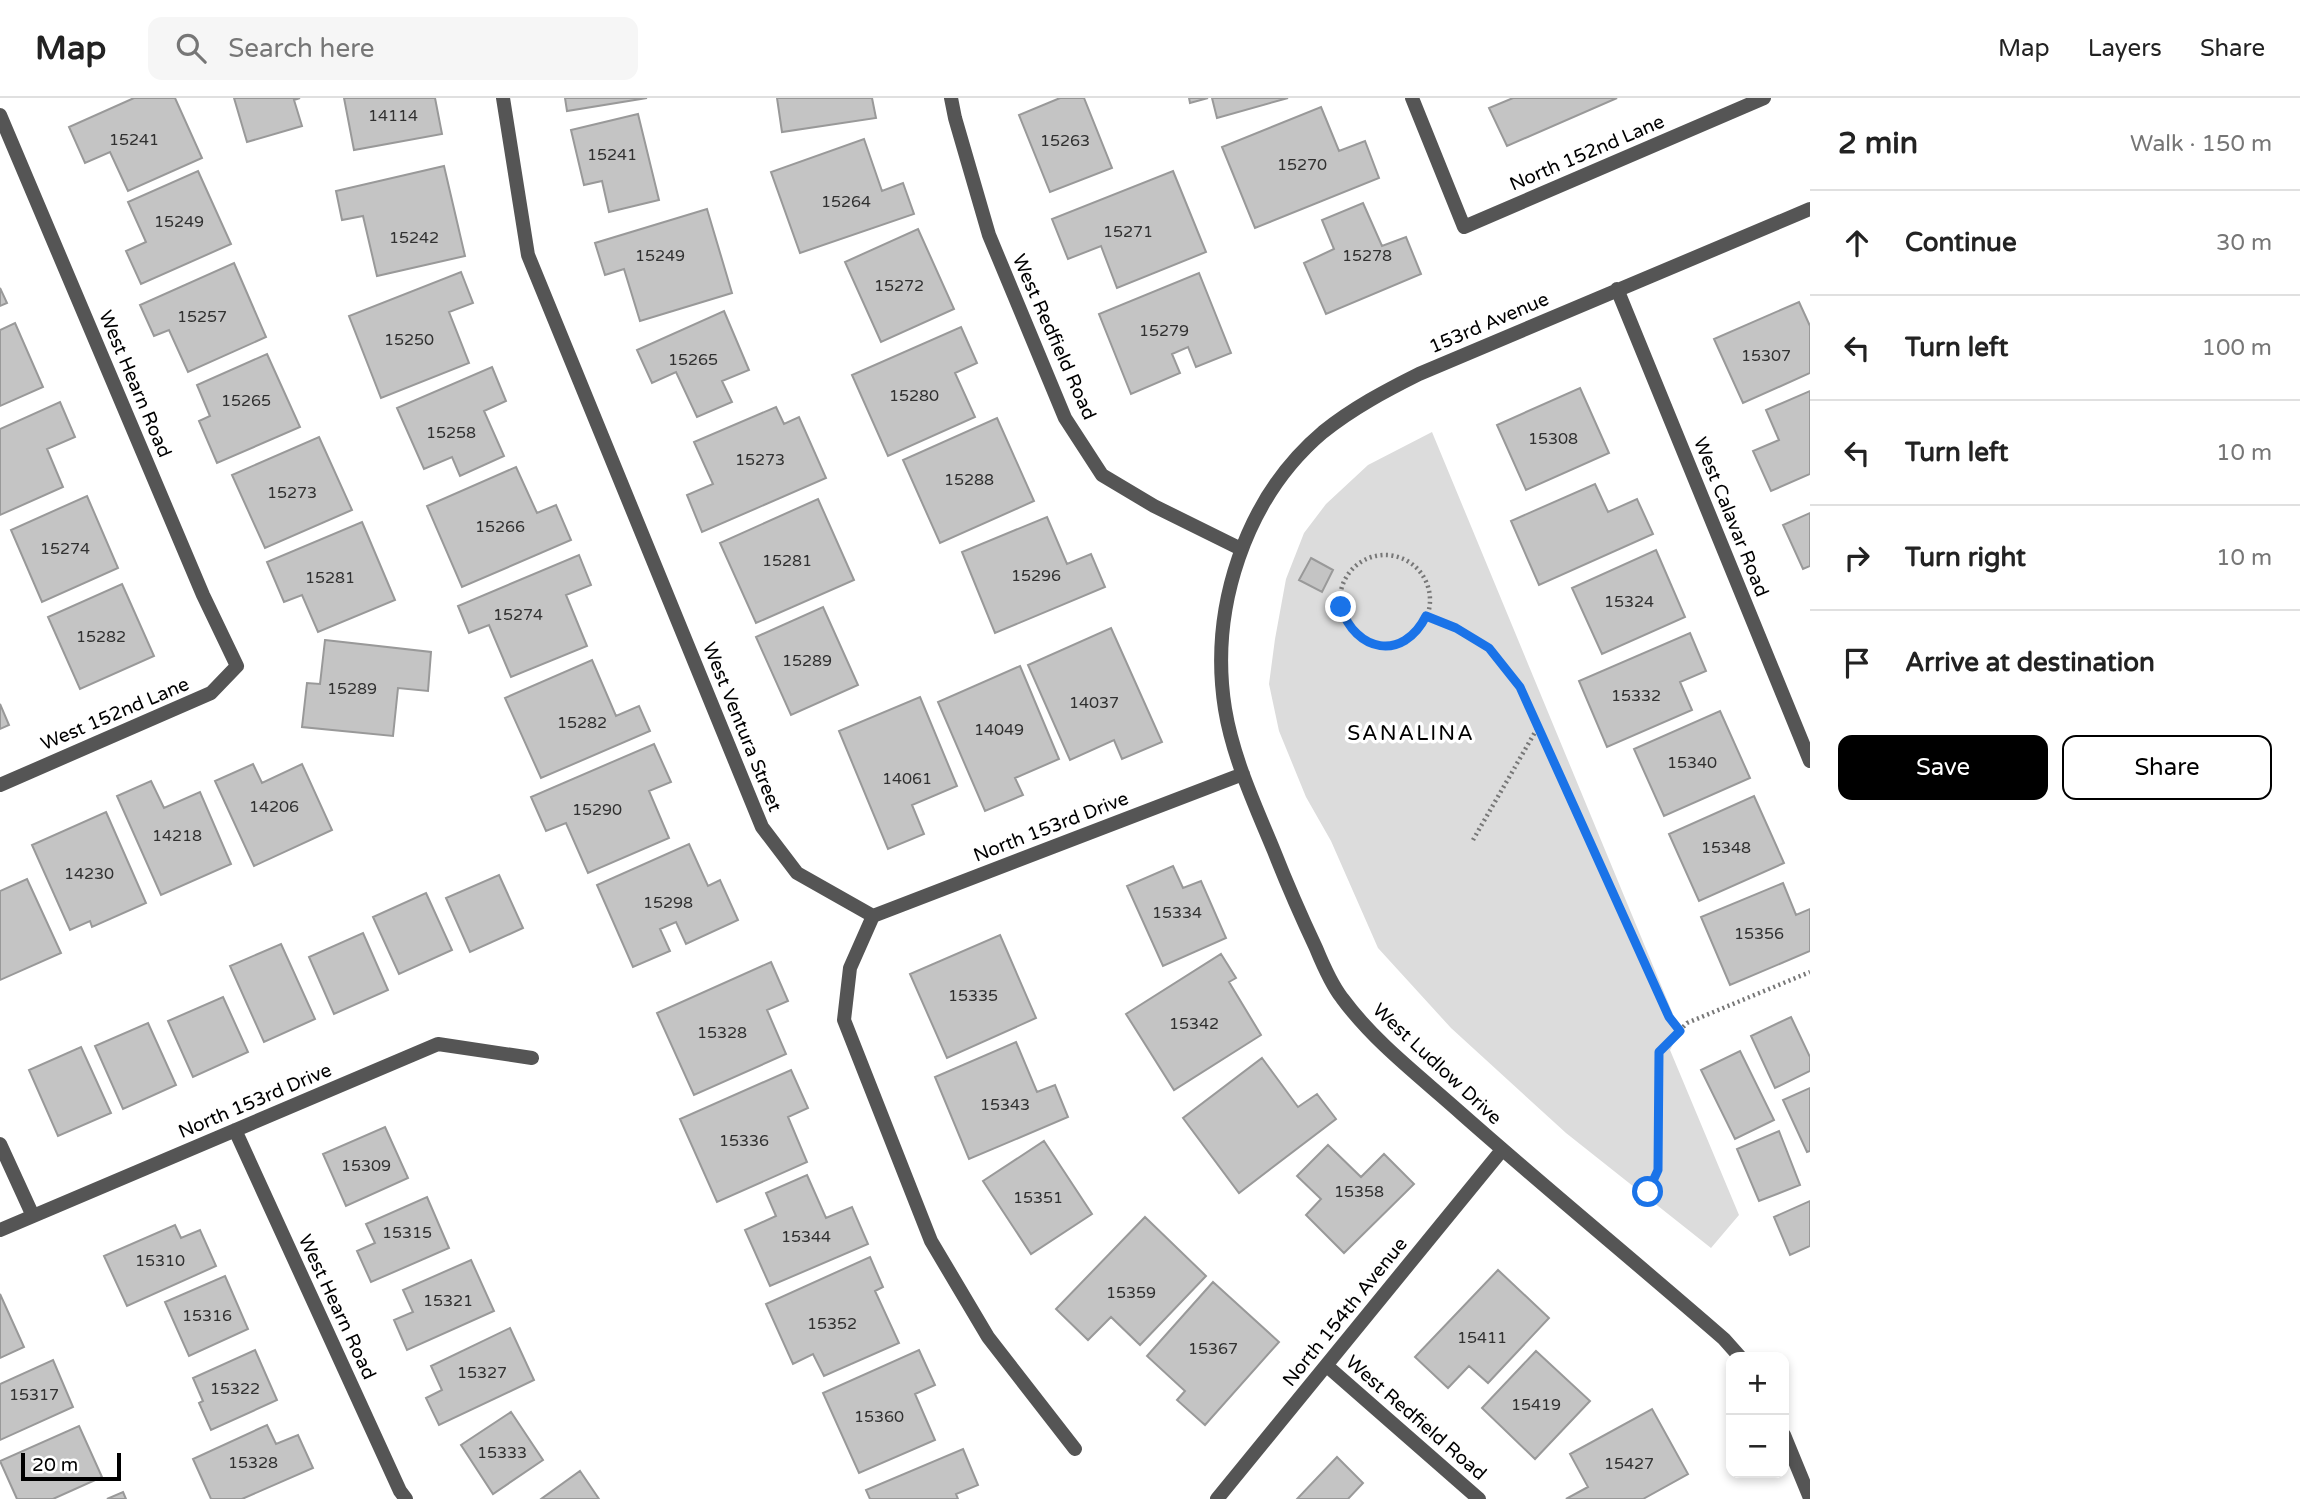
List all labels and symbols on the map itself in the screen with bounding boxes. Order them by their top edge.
house number: 14114 [368,106,418,126]
street label: North 152nd Lane [1506,110,1668,196]
house number: 15241 [109,130,159,150]
house number: 15263 [1040,131,1090,151]
house number: 15241 [587,145,637,165]
house number: 15270 [1277,155,1327,175]
house number: 15264 [821,192,871,212]
house number: 15249 [154,212,204,232]
house number: 15271 [1103,222,1153,242]
house number: 15242 [389,228,439,248]
house number: 15249 [635,246,685,266]
house number: 15278 [1342,246,1392,266]
street label: West Redfield Road [1008,251,1100,423]
house number: 15272 [874,276,924,296]
street label: 153rd Avenue [1426,288,1552,358]
street label: West Hearn Road [94,307,176,461]
house number: 15257 [177,307,227,327]
house number: 15279 [1139,321,1189,341]
house number: 15250 [384,330,434,350]
house number: 15307 [1741,346,1791,366]
house number: 15265 [668,350,718,370]
house number: 15280 [889,386,939,406]
house number: 15265 [221,391,271,411]
house number: 15258 [426,423,476,443]
house number: 15308 [1528,429,1578,449]
street label: West Calavar Road [1689,434,1773,600]
house number: 15273 [735,450,785,470]
house number: 15288 [944,470,994,490]
house number: 15273 [267,483,317,503]
house number: 15266 [475,517,525,537]
house number: 15274 [40,539,90,559]
house number: 15281 [762,551,812,571]
house number: 15296 [1011,566,1061,586]
house number: 15281 [305,568,355,588]
route end [1325,591,1356,622]
house number: 15324 [1604,592,1654,612]
house number: 15274 [493,605,543,625]
house number: 15282 [76,627,126,647]
street label: West Ventura Street [698,639,786,815]
house number: 15289 [782,651,832,671]
street label: West 152nd Lane [38,673,192,755]
house number: 15289 [327,679,377,699]
house number: 15332 [1611,686,1661,706]
house number: 14037 [1069,693,1119,713]
house number: 15282 [557,713,607,733]
house number: 14049 [974,720,1024,740]
district label: SANALINA [1347,721,1475,746]
house number: 15340 [1667,753,1717,773]
house number: 14061 [882,769,932,789]
street label: North 153rd Drive [970,787,1132,867]
house number: 14206 [249,797,299,817]
house number: 15290 [572,800,622,820]
house number: 14218 [152,826,202,846]
house number: 15348 [1701,838,1751,858]
house number: 14230 [64,864,114,884]
house number: 15298 [643,893,693,913]
house number: 15334 [1152,903,1202,923]
house number: 15356 [1734,924,1784,944]
house number: 15335 [948,986,998,1006]
street label: West Ludlow Drive [1368,999,1506,1129]
house number: 15342 [1169,1014,1219,1034]
house number: 15328 [697,1023,747,1043]
street label: North 153rd Drive [175,1059,335,1143]
house number: 15343 [980,1095,1030,1115]
house number: 15336 [719,1131,769,1151]
house number: 15309 [341,1156,391,1176]
route start [1632,1176,1663,1207]
house number: 15358 [1334,1182,1384,1202]
house number: 15351 [1013,1188,1063,1208]
house number: 15315 [382,1223,432,1243]
house number: 15344 [781,1227,831,1247]
street label: West Hearn Road [294,1231,380,1383]
street label: North 154th Avenue [1278,1233,1412,1391]
house number: 15310 [135,1251,185,1271]
house number: 15359 [1106,1283,1156,1303]
house number: 15321 [423,1291,473,1311]
house number: 15316 [182,1306,232,1326]
house number: 15352 [807,1314,857,1334]
house number: 15411 [1457,1328,1507,1348]
house number: 15367 [1188,1339,1238,1359]
street label: West Redfield Road [1341,1351,1491,1485]
house number: 15327 [457,1363,507,1383]
house number: 15322 [210,1379,260,1399]
house number: 15317 [9,1385,59,1405]
house number: 15419 [1511,1395,1561,1415]
house number: 15360 [854,1407,904,1427]
house number: 15333 [477,1443,527,1463]
scale bar [21,1450,121,1482]
house number: 15328 [228,1453,278,1473]
house number: 15427 [1604,1454,1654,1474]

